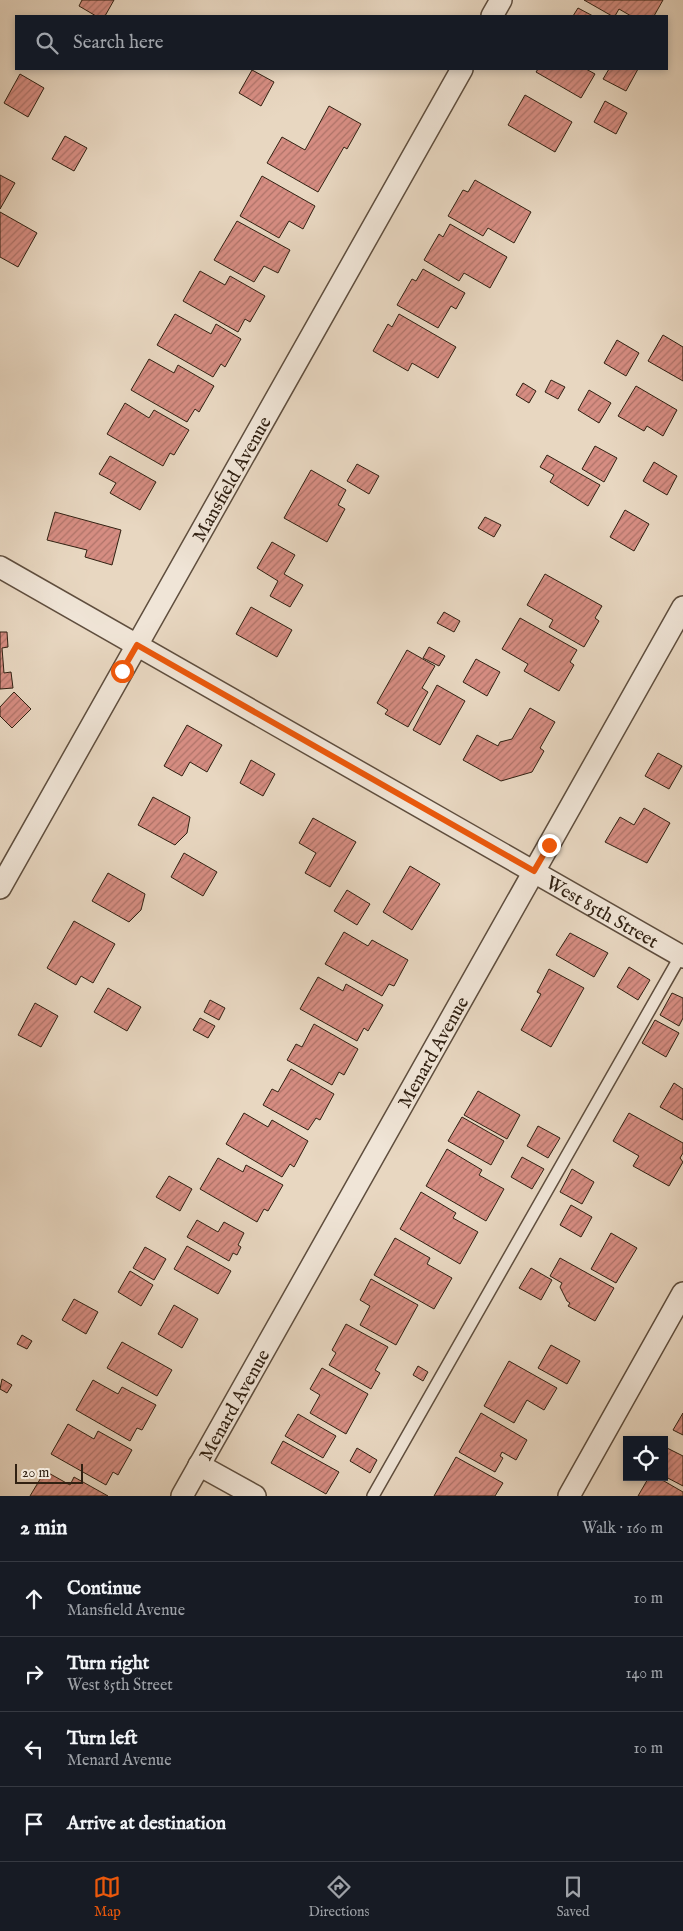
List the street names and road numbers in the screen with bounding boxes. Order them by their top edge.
street label: Mansfield Avenue [188,412,278,547]
street label: West 85th Street [541,871,663,955]
street label: Menard Avenue [393,992,475,1113]
street label: Menard Avenue [194,1345,276,1465]

